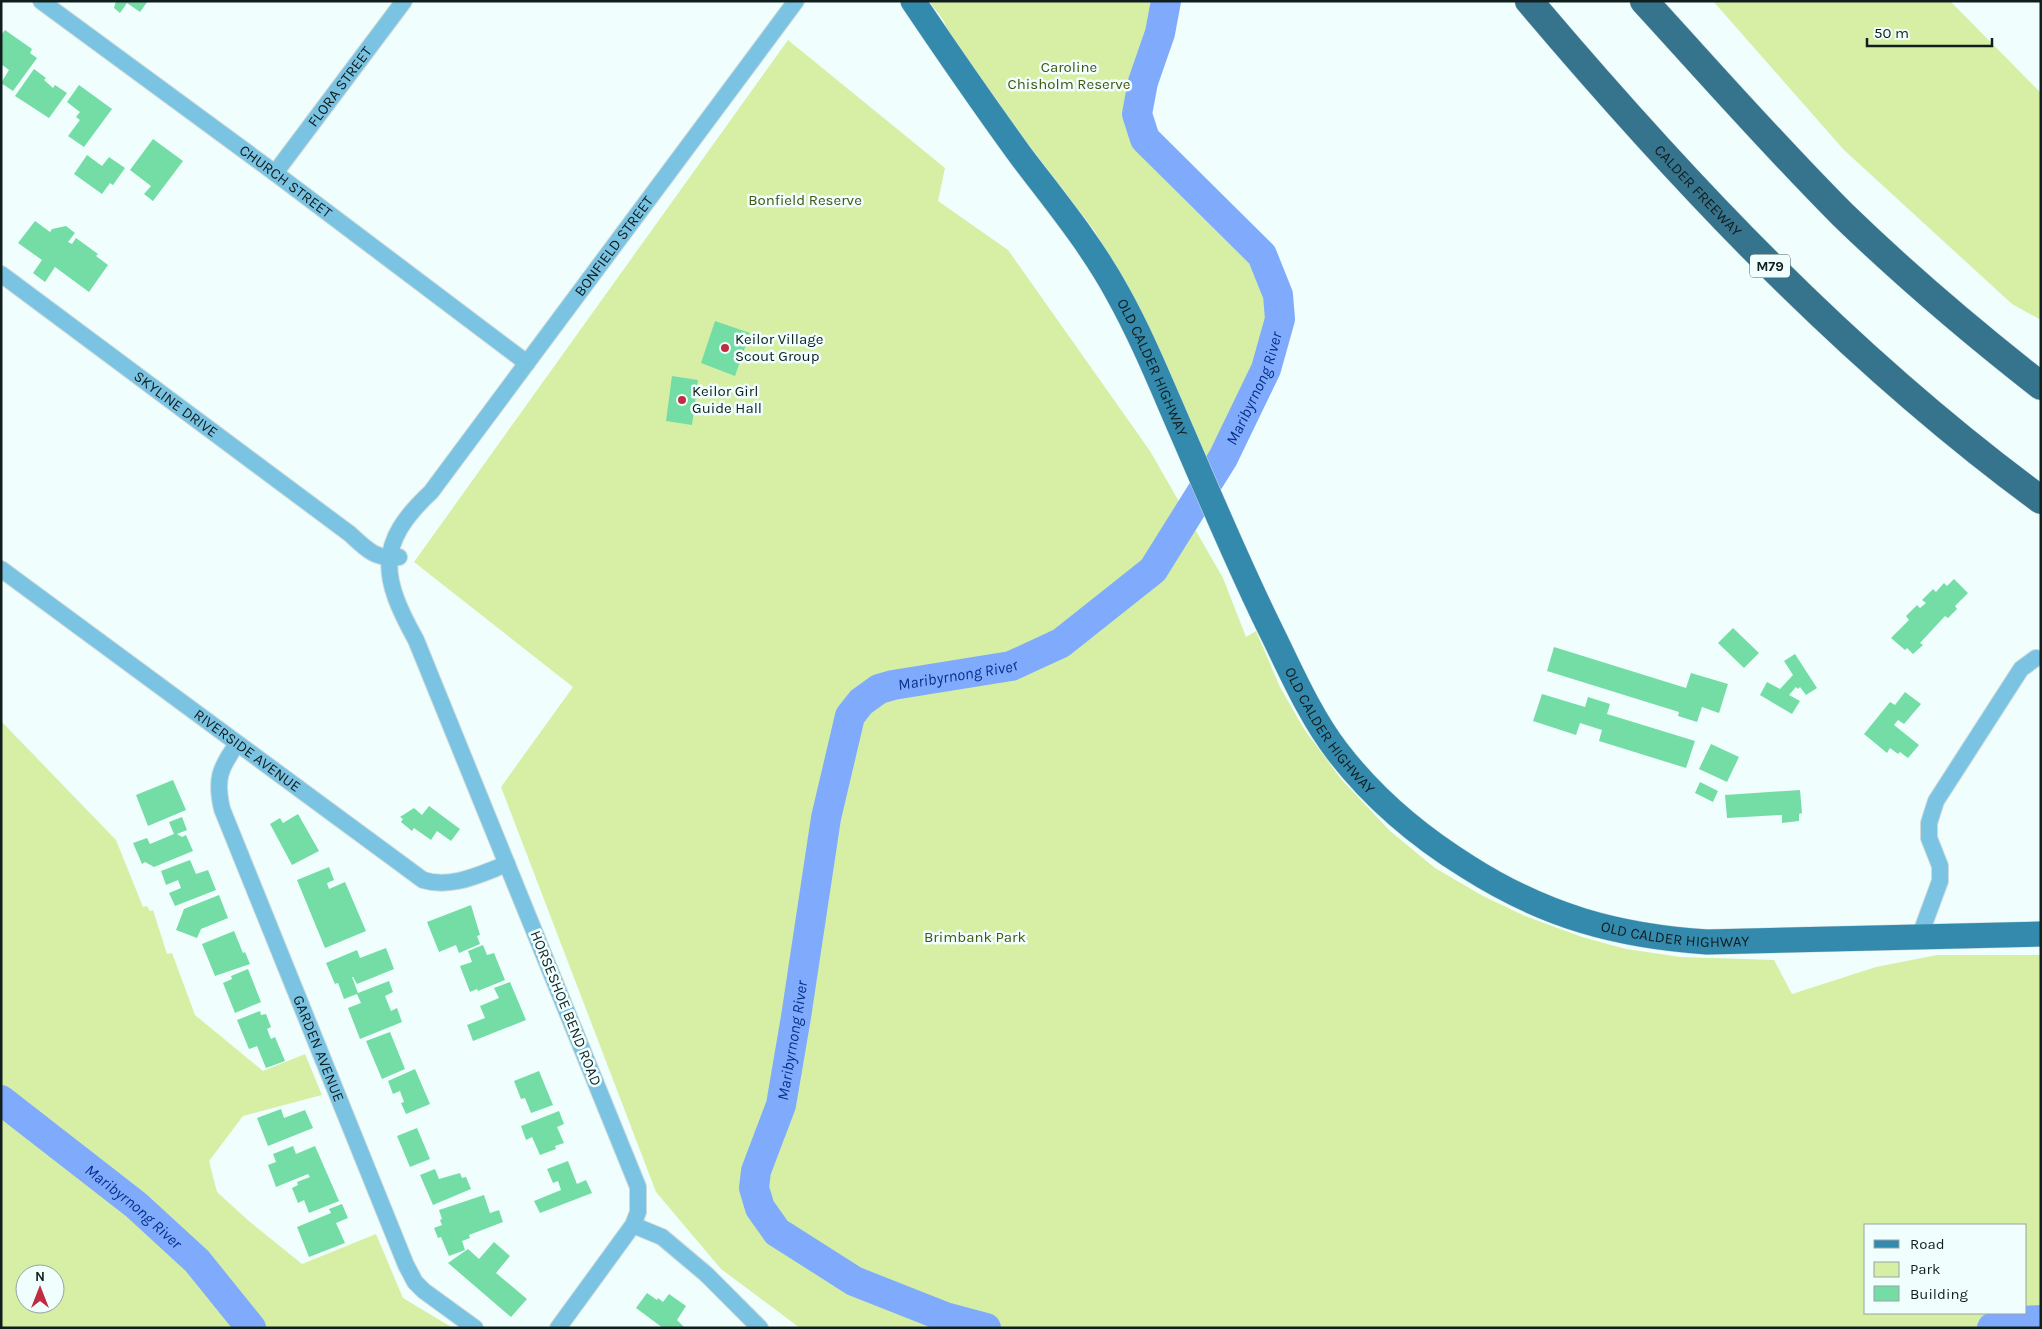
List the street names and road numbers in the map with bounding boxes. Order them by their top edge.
street label: FLORA STREET [304,42,376,130]
street label: CHURCH STREET [236,141,336,222]
street label: CALDER FREEWAY [1651,141,1746,241]
street label: BONFIELD STREET [571,192,657,300]
road number: M79 [1750,255,1790,278]
street label: OLD CALDER HIGHWAY [1113,295,1192,440]
street label: SKYLINE DRIVE [130,367,221,441]
street label: OLD CALDER HIGHWAY [1281,664,1379,798]
street label: RIVERSIDE AVENUE [190,705,304,796]
street label: OLD CALDER HIGHWAY [1599,917,1750,951]
street label: HORSESHOE BEND ROAD [527,928,605,1088]
street label: GARDEN AVENUE [289,993,348,1104]

